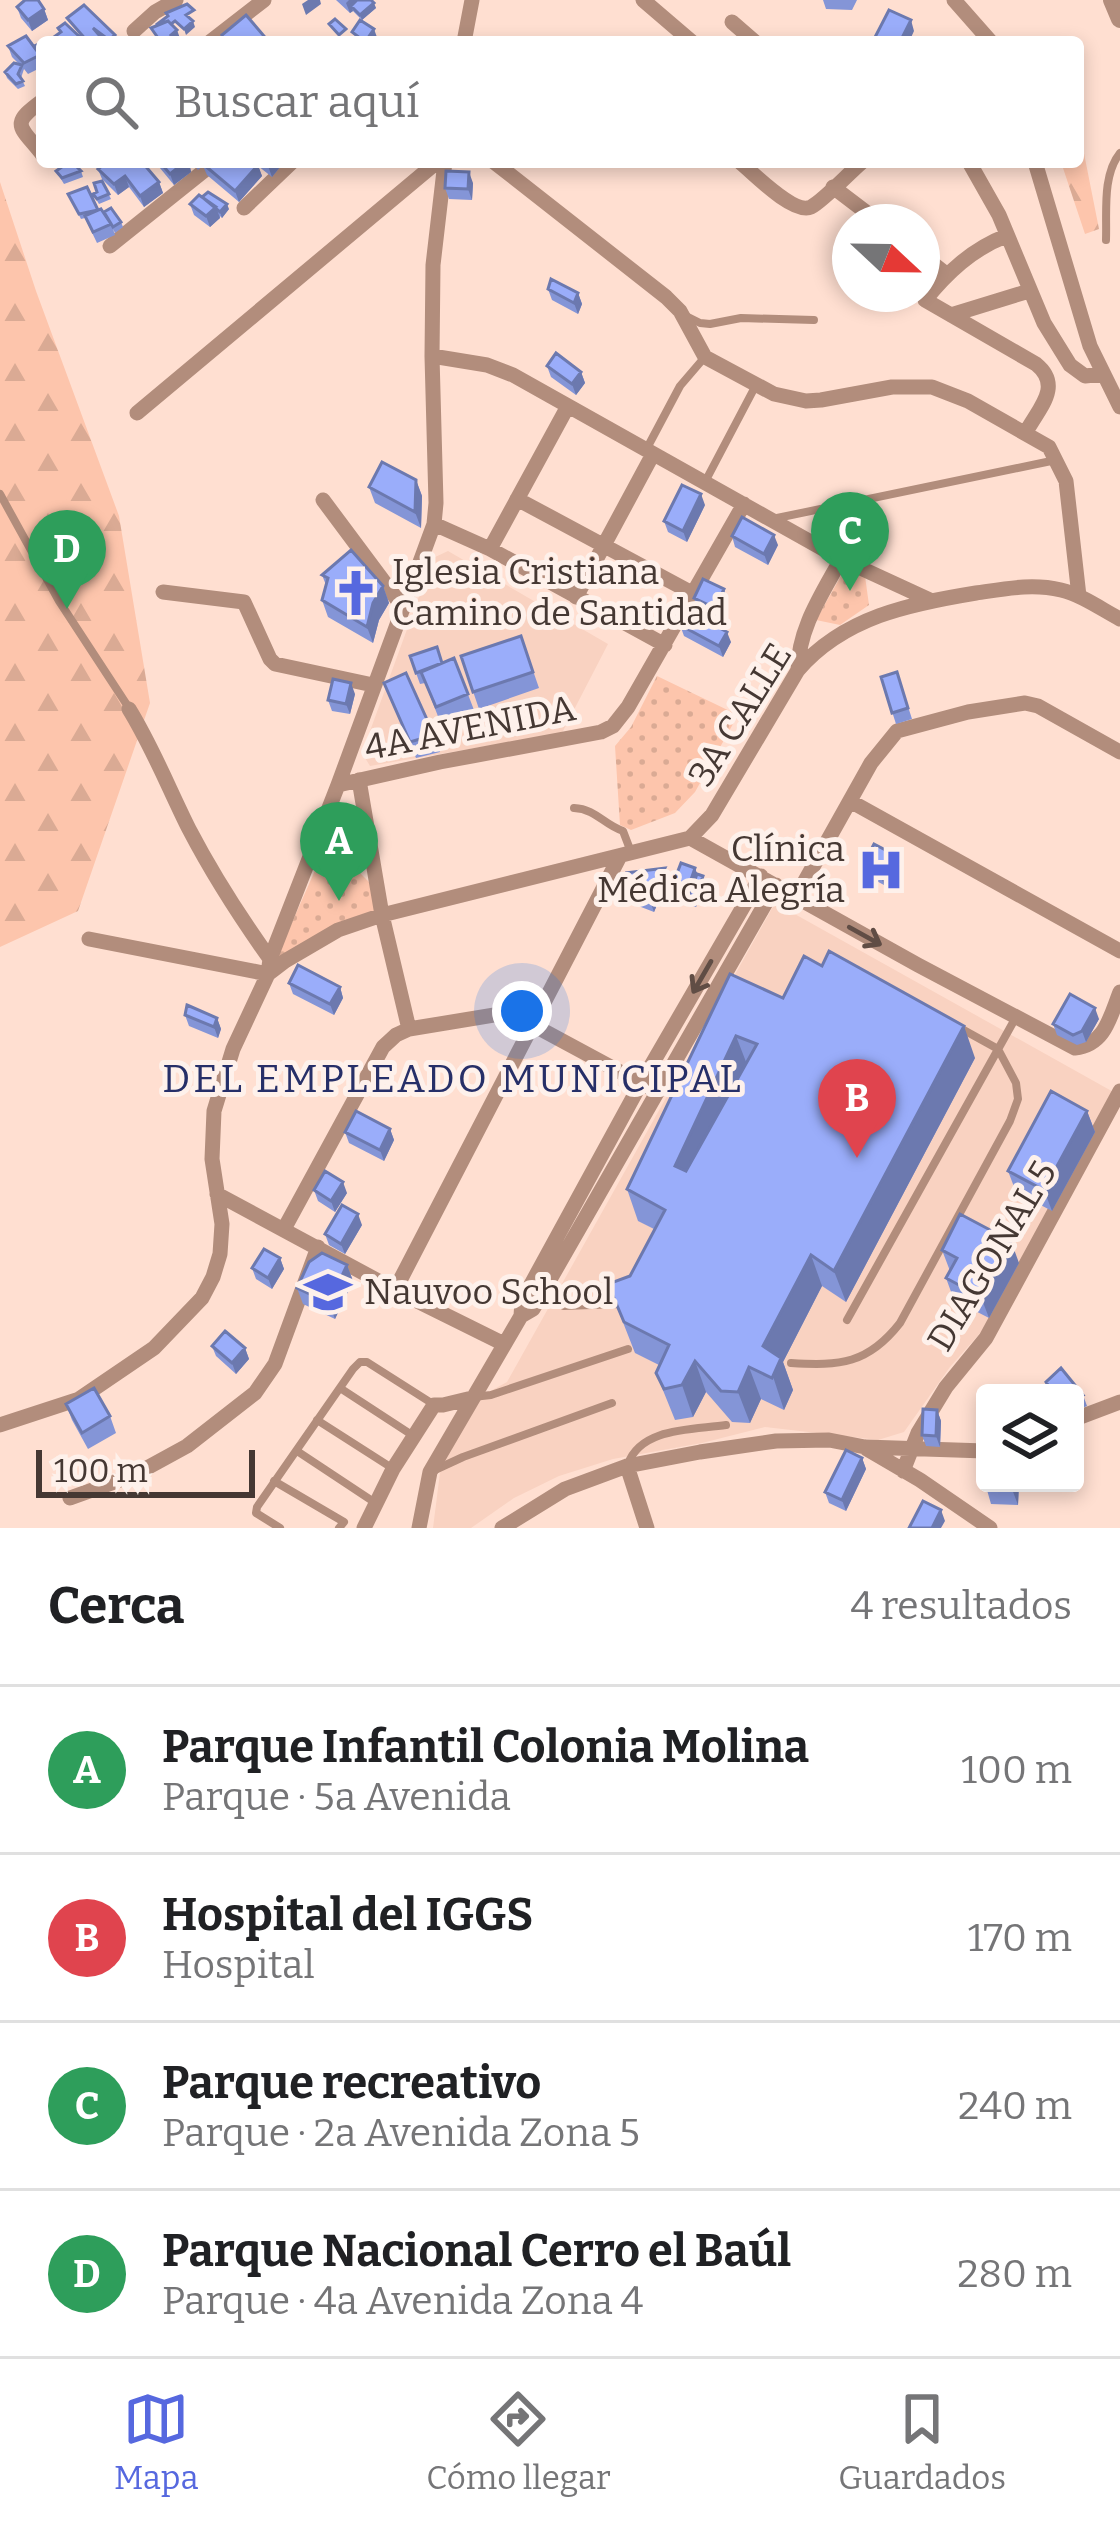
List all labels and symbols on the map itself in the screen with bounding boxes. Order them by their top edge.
north arrow [832,204,940,312]
pin: C [811,492,889,591]
pin: D [28,510,106,609]
place label: Iglesia Cristiana Camino de Santidad [392,550,727,635]
church icon: Iglesia Cristiana Camino de Santidad [331,568,381,618]
street label: 3A CALLE [679,635,801,795]
street label: 4A AVENIDA [361,686,580,770]
pin: A [300,802,378,901]
place label: Clínica Médica Alegría [597,827,845,912]
hospital icon: Clínica Médica Alegría [856,845,906,895]
one-way arrow [847,925,882,948]
one-way arrow [689,959,713,994]
your location [492,981,552,1041]
district label: DEL EMPLEADO MUNICIPAL [162,1056,744,1102]
pin: B [818,1059,896,1158]
street label: DIAGONAL 5 [918,1153,1066,1359]
school or university icon: Nauvoo School [303,1267,353,1317]
place label: Nauvoo School [364,1270,613,1314]
scale bar [36,1444,255,1497]

